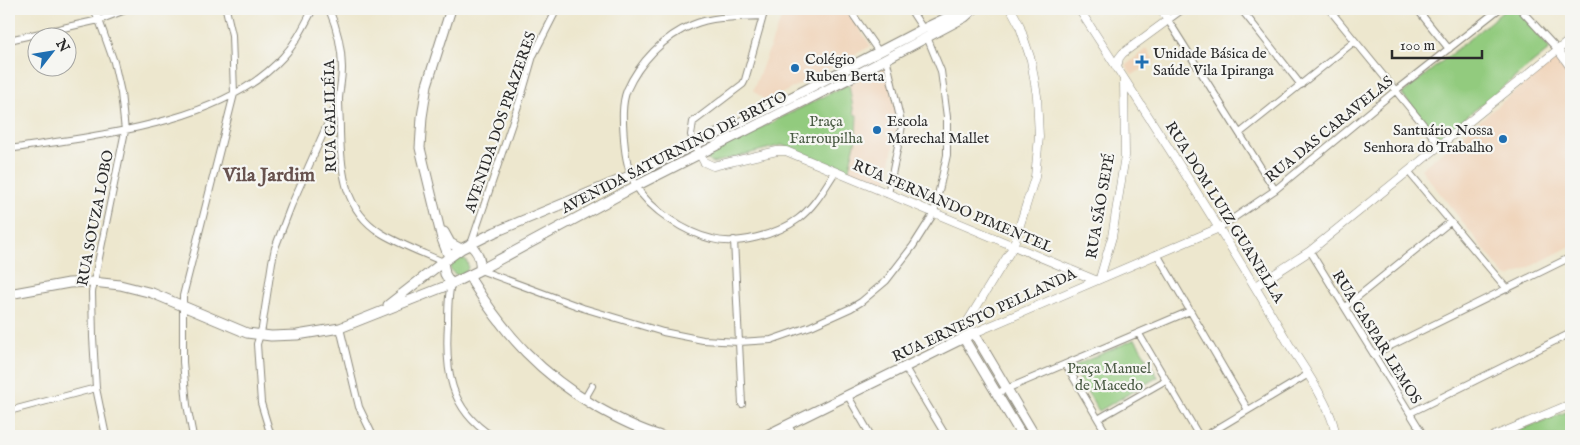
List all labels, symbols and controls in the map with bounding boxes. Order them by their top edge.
north arrow [28,28,78,78]
scale bar [1392,28,1482,60]
street label: AVENIDA DOS PRAZERES [460,29,540,216]
text: N [51,35,73,56]
text: 100 m [1400,36,1436,55]
place label: Unidade Básica de Saúde Vila Ipiranga [1153,44,1274,80]
place label: Colégio Ruben Berta [805,50,885,86]
marker: Unidade Básica de Saúde Vila Ipiranga [1135,55,1149,69]
street label: RUA GALILÉIA [320,58,341,173]
marker: Colégio Ruben Berta [789,62,801,74]
street label: RUA DAS CARAVELAS [1261,72,1397,187]
street label: AVENIDA SATURNINO DE BRITO [557,87,790,218]
park label: Praça Farroupilha [789,112,863,148]
place label: Escola Marechal Mallet [887,112,989,148]
street label: RUA DOM LUIZ GUANELLA [1161,118,1289,307]
place label: Santuário Nossa Senhora do Trabalho [1363,121,1494,157]
marker: Escola Marechal Mallet [871,124,883,136]
marker: Santuário Nossa Senhora do Trabalho [1497,133,1509,145]
street label: RUA SOUZA LOBO [73,148,118,288]
street label: RUA SÃO SEPÉ [1082,152,1119,260]
street label: RUA FERNANDO PIMENTEL [850,156,1056,257]
district label: Vila Jardim [222,163,316,188]
street label: RUA ERNESTO PELLANDA [889,264,1080,367]
street label: RUA GASPAR LEMOS [1328,267,1425,408]
park label: Praça Manuel de Macedo [1067,359,1152,395]

